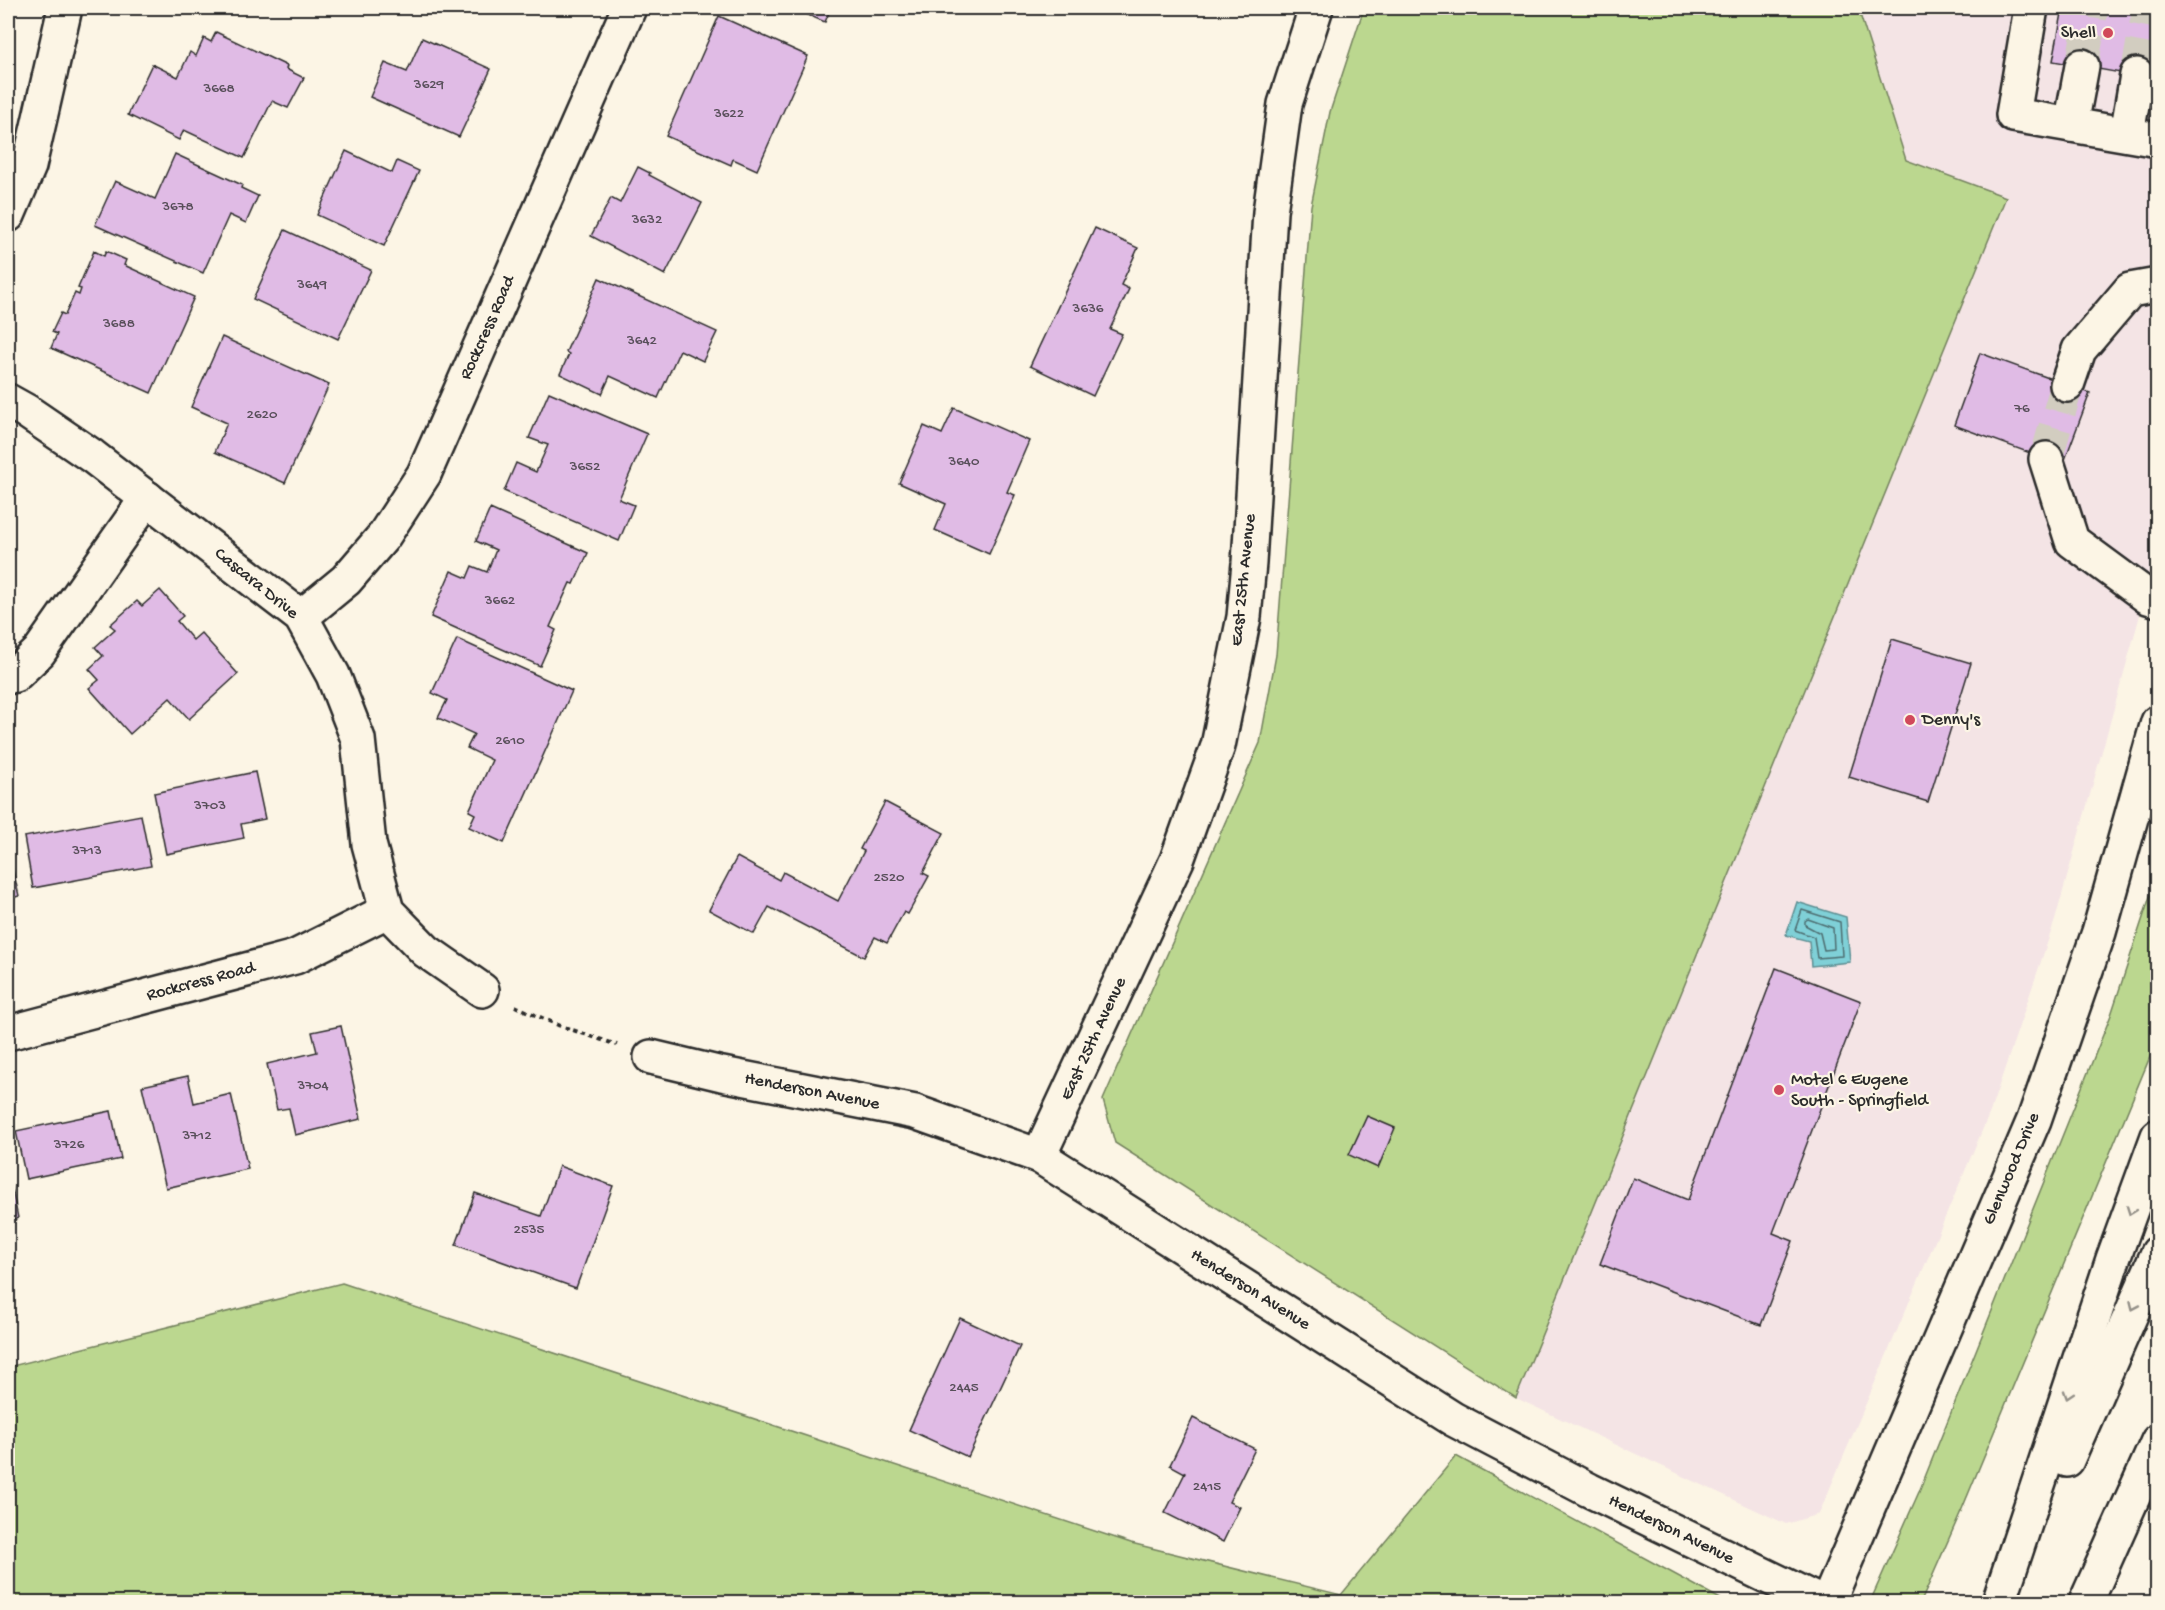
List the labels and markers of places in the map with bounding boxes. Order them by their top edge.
place label: Shell [2061,23,2096,44]
marker: Shell [2101,26,2115,40]
place label: Denny's [1921,710,1982,731]
marker: Denny's [1903,713,1917,727]
place label: Motel 6 Eugene South - Springfield [1791,1070,1929,1112]
marker: Motel 6 Eugene South - Springfield [1772,1083,1786,1097]

